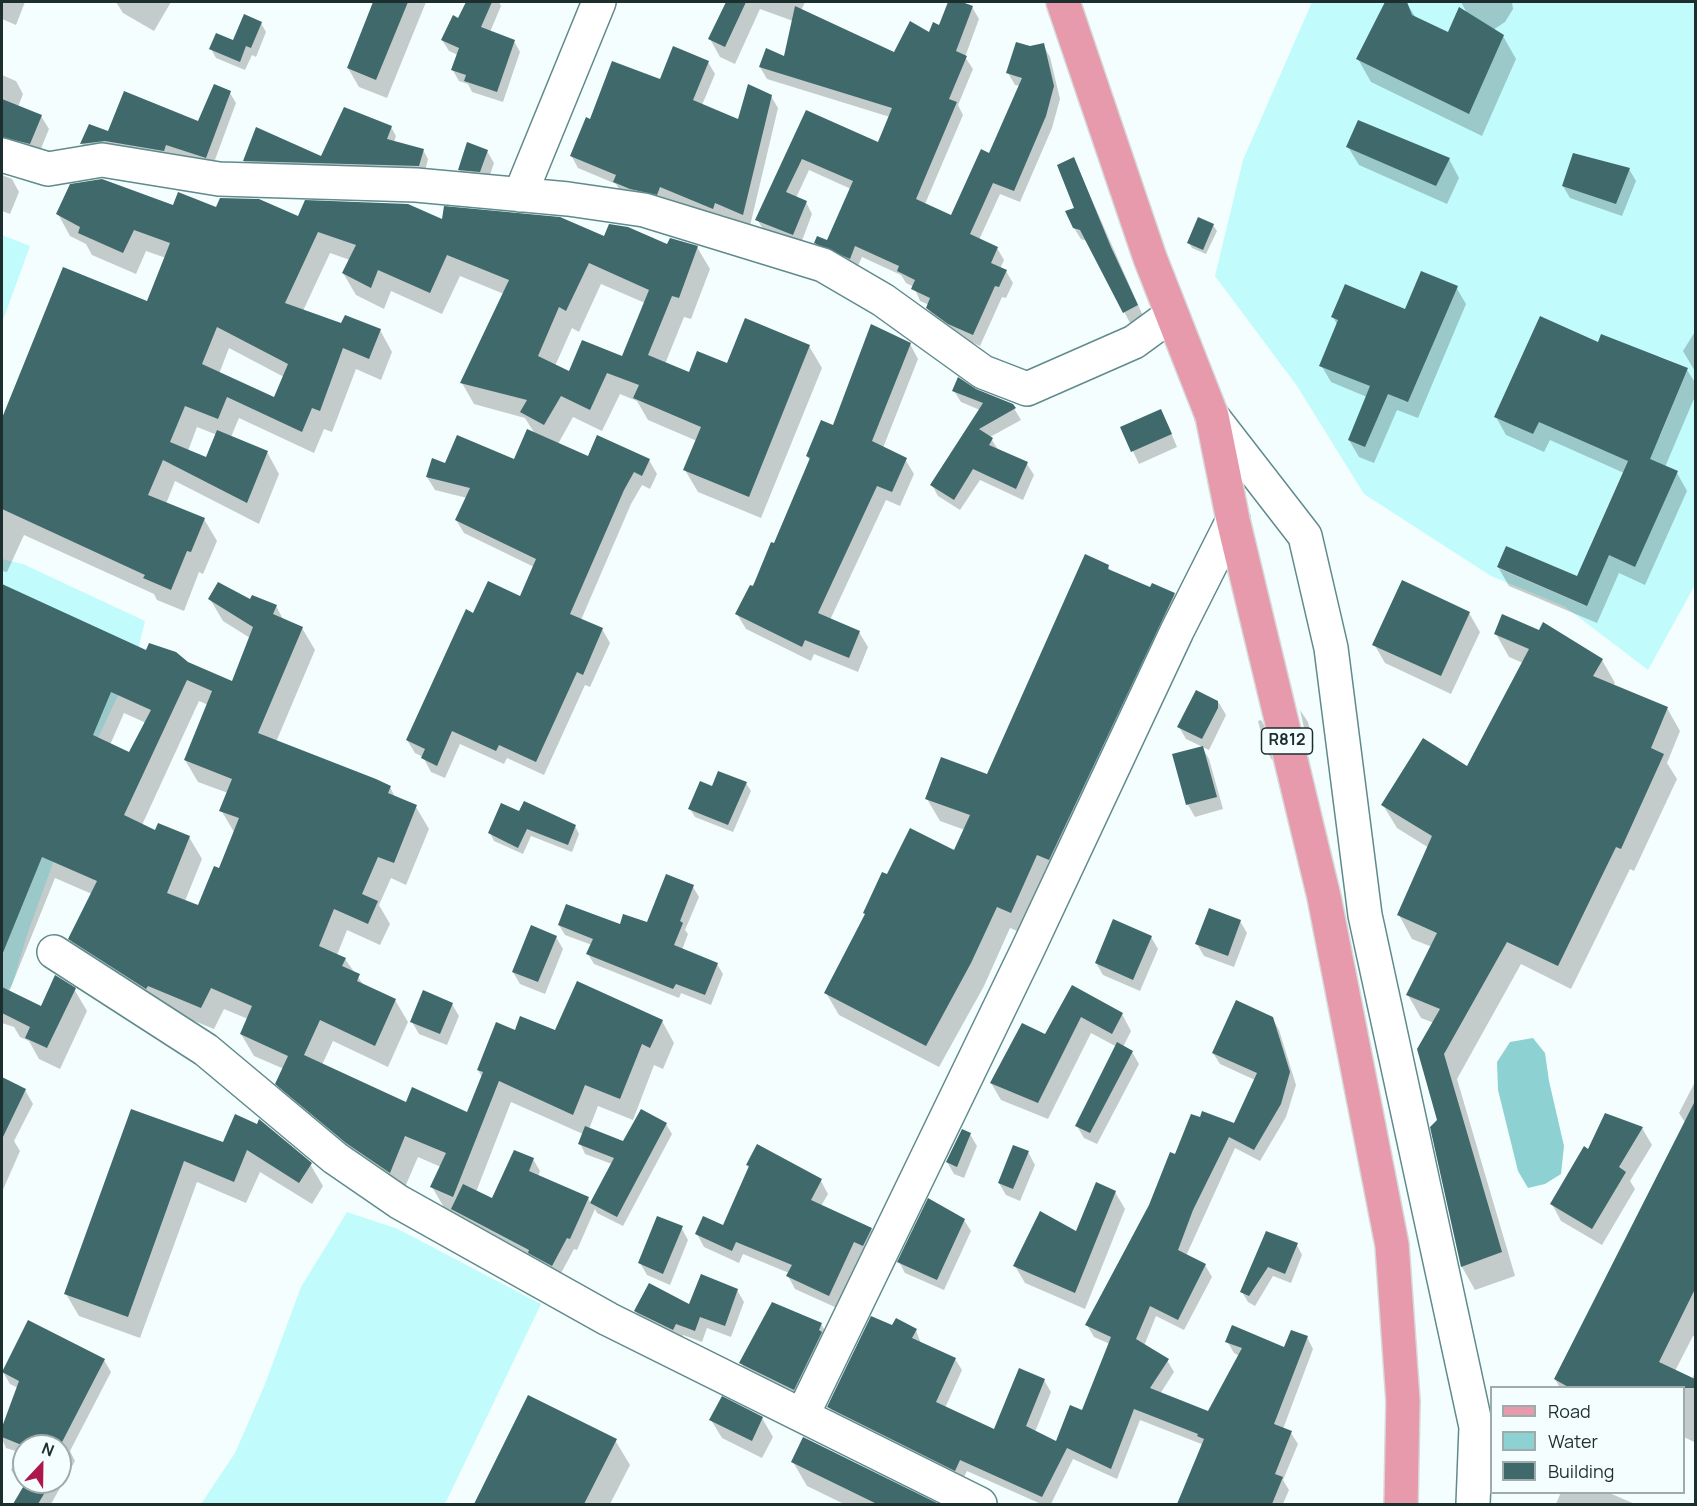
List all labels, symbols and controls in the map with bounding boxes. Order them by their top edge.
road number: R812 [1262,728,1312,754]
legend [1490,1386,1685,1494]
text: Road [1548,1399,1591,1423]
text: Water [1548,1429,1598,1453]
north arrow [12,1434,72,1494]
text: N [39,1437,57,1462]
text: Building [1548,1459,1614,1483]

